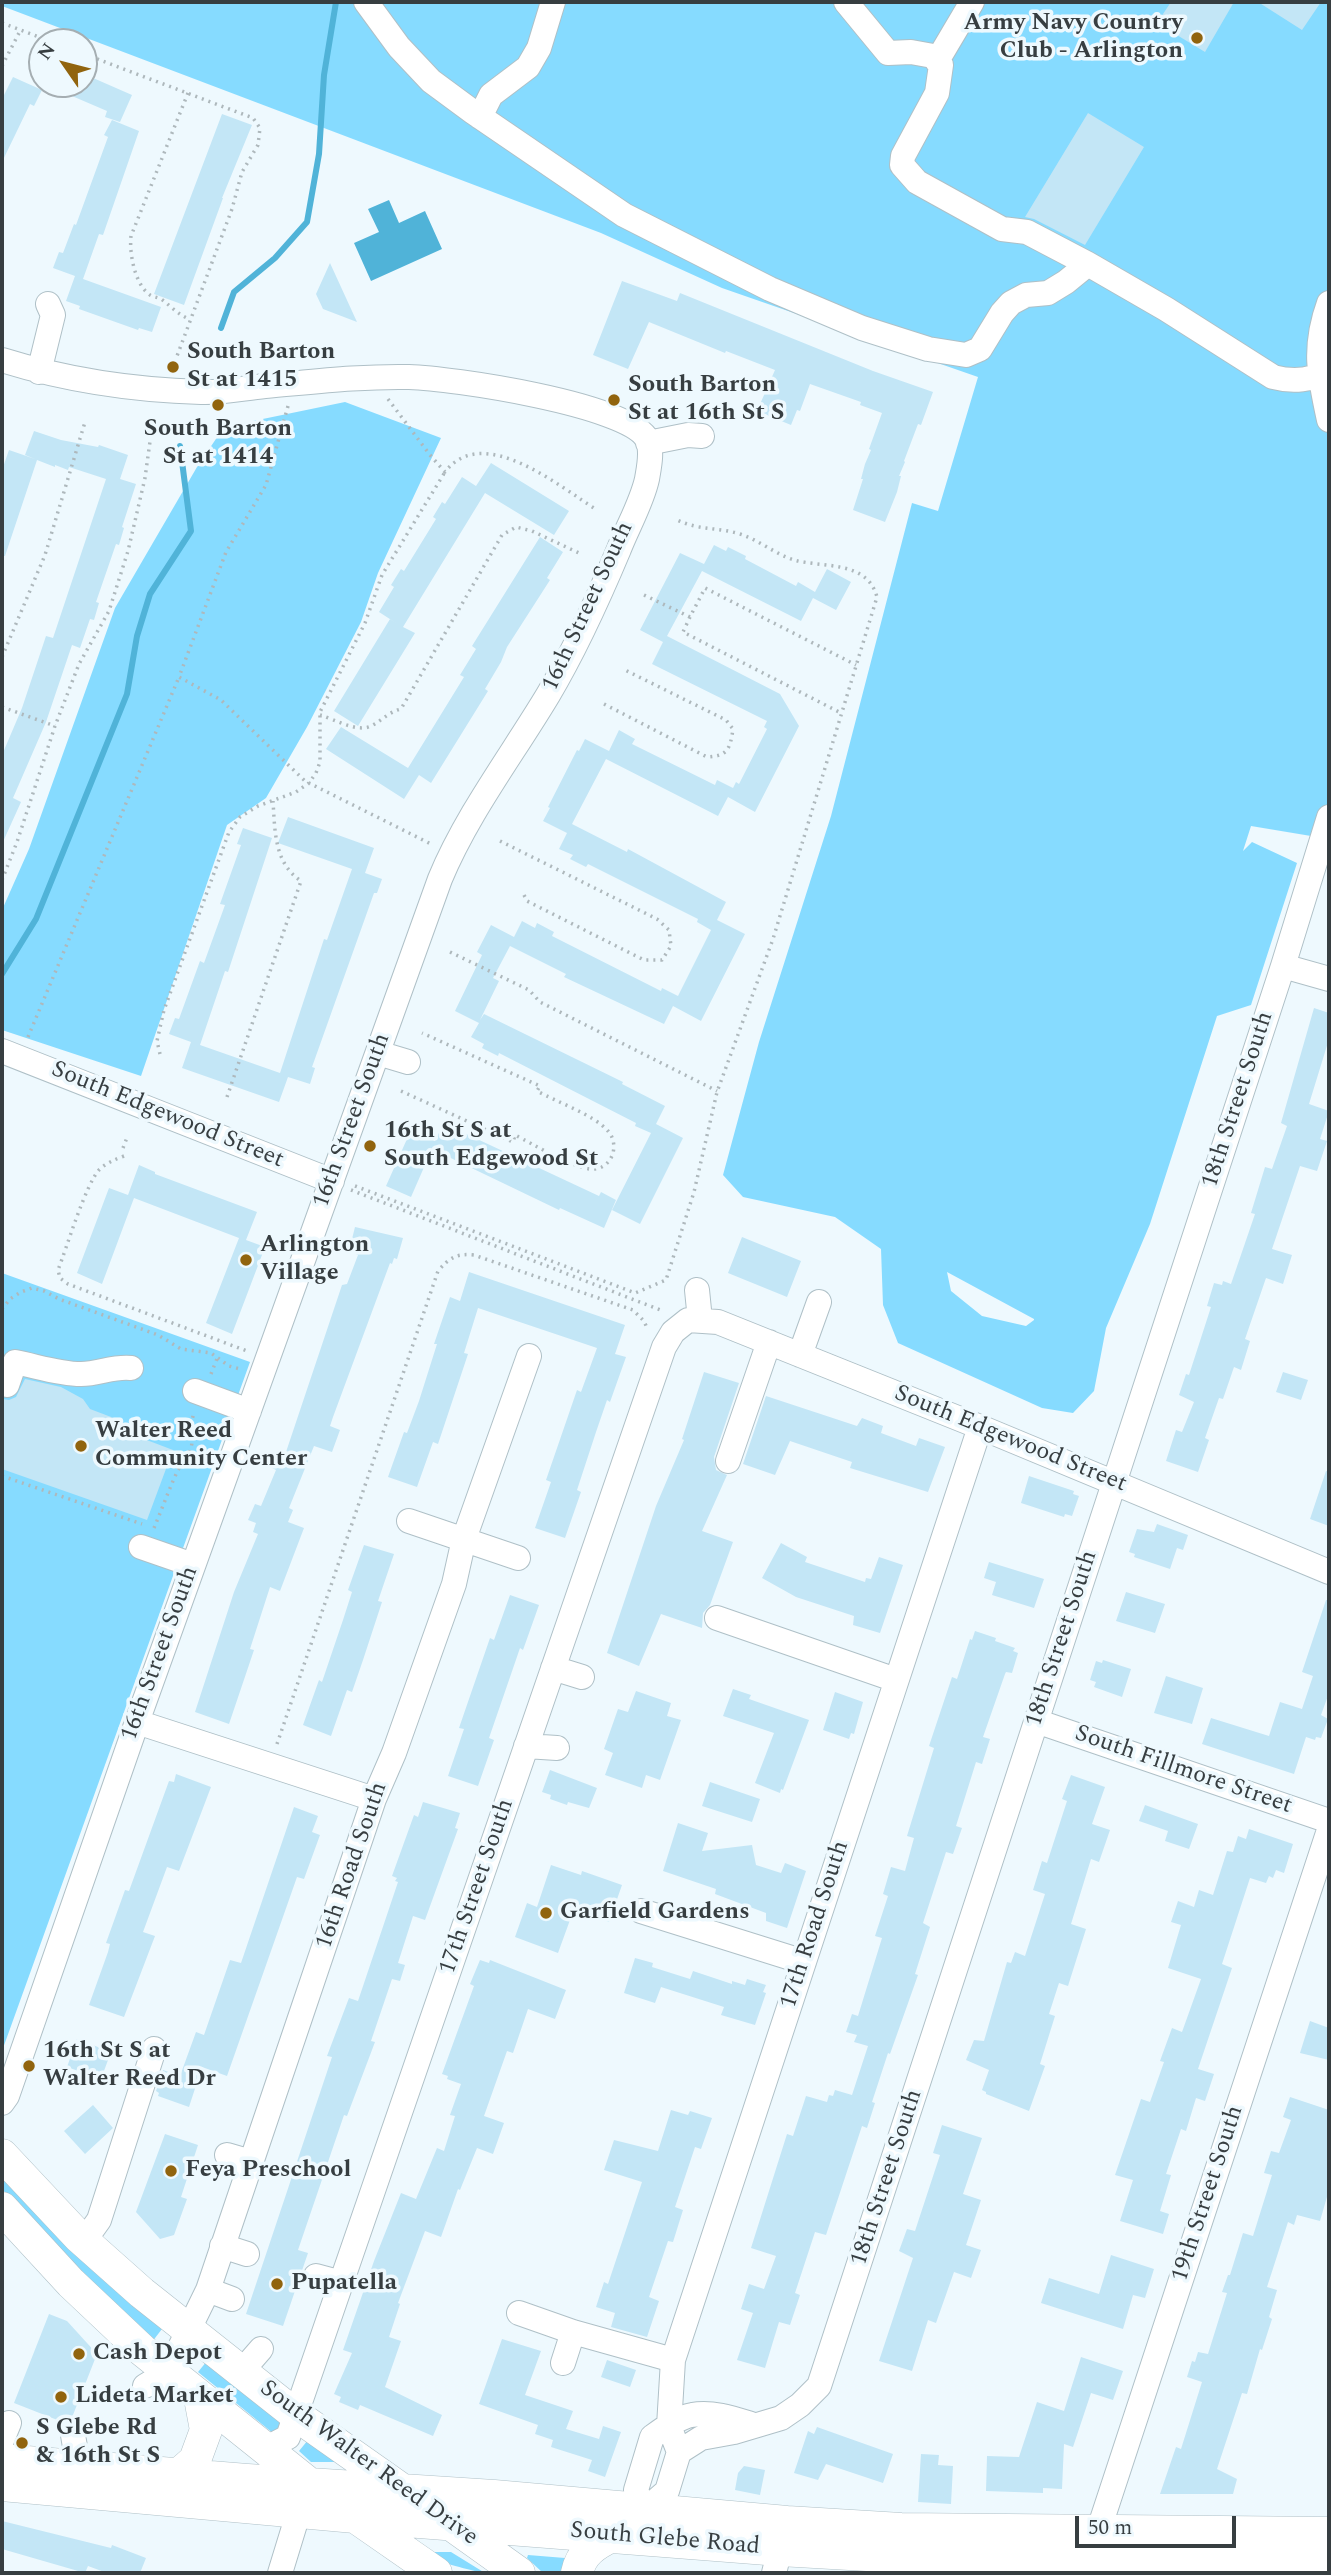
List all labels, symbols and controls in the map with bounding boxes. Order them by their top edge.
place label: Army Navy Country Club - Arlington [964,10,1183,66]
north arrow [28,28,98,98]
marker: Army Navy Country Club - Arlington [1189,30,1205,46]
text: N [31,37,63,66]
place label: South Barton St at 1415 [187,339,335,395]
marker: South Barton St at 1415 [165,359,181,375]
place label: South Barton St at 16th St S [628,372,785,428]
marker: South Barton St at 16th St S [606,392,622,408]
marker: South Barton St at 1414 [210,397,226,413]
place label: South Barton St at 1414 [144,416,292,472]
street label: 16th Street South [537,518,641,696]
street label: 18th Street South [1197,1008,1281,1192]
street label: 16th Street South [308,1030,398,1212]
street label: South Edgewood Street [47,1056,287,1176]
place label: 16th St S at South Edgewood St [384,1118,598,1174]
marker: 16th St S at South Edgewood St [362,1138,378,1154]
place label: Arlington Village [260,1232,369,1288]
marker: Arlington Village [238,1252,254,1268]
street label: South Edgewood Street [890,1380,1130,1500]
place label: Walter Reed Community Center [95,1418,307,1474]
marker: Walter Reed Community Center [73,1438,89,1454]
street label: 18th Street South [1021,1547,1105,1731]
street label: 16th Street South [116,1563,206,1745]
street label: South Fillmore Street [1071,1720,1295,1822]
street label: 16th Road South [311,1779,395,1953]
street label: 17th Street South [435,1796,521,1978]
street label: 17th Road South [775,1837,857,2013]
place label: Garfield Gardens [560,1899,750,1927]
marker: Garfield Gardens [538,1905,554,1921]
place label: 16th St S at Walter Reed Dr [43,2038,216,2094]
marker: 16th St S at Walter Reed Dr [21,2058,37,2074]
street label: 18th Street South [846,2086,930,2270]
street label: 19th Street South [1167,2102,1251,2286]
place label: Feya Preschool [185,2157,351,2185]
marker: Feya Preschool [163,2163,179,2179]
place label: Pupatella [291,2270,397,2298]
marker: Pupatella [269,2276,285,2292]
place label: Cash Depot [93,2340,222,2368]
marker: Cash Depot [71,2346,87,2362]
street label: South Walter Reed Drive [253,2375,483,2553]
place label: Lideta Market [75,2383,234,2411]
marker: Lideta Market [53,2389,69,2405]
place label: S Glebe Rd & 16th St S [36,2415,160,2471]
marker: S Glebe Rd & 16th St S [14,2435,30,2451]
scale bar [1079,2502,1240,2546]
text: 50 m [1088,2512,1132,2544]
street label: South Glebe Road [569,2517,761,2563]

